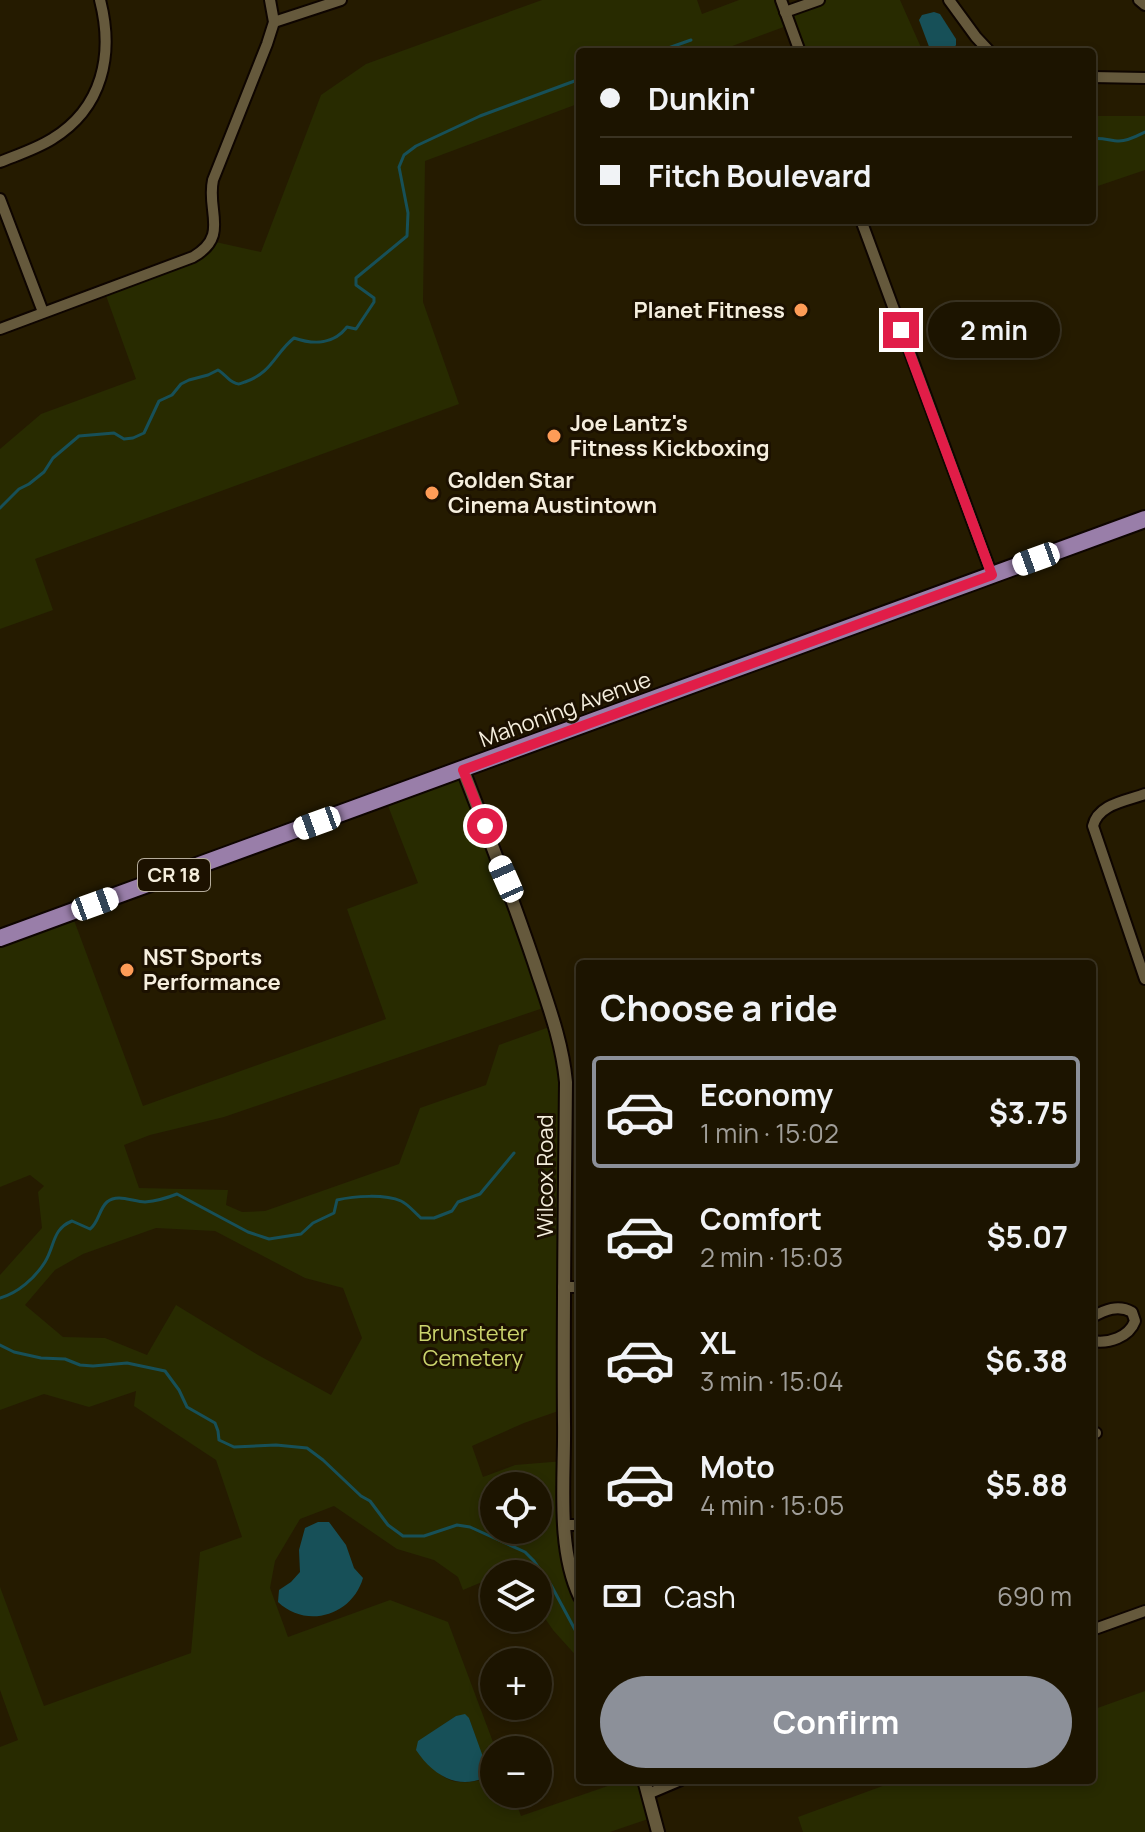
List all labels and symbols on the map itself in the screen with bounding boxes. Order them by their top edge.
place label: Planet Fitness [634,295,785,325]
marker: Planet Fitness [792,301,810,319]
callout: 2 min [929,302,1061,358]
route end [883,312,919,348]
place label: Joe Lantz's Fitness Kickboxing [570,408,770,463]
marker: Joe Lantz's Fitness Kickboxing [545,427,563,445]
place label: Golden Star Cinema Austintown [448,465,657,520]
marker: Golden Star Cinema Austintown [423,484,441,502]
car [1009,540,1063,578]
street label: Mahoning Avenue [475,664,655,754]
car [290,804,344,842]
route start [467,808,503,844]
car [485,852,527,906]
road number: CR 18 [138,859,210,891]
car [68,885,122,923]
place label: NST Sports Performance [143,942,281,997]
marker: NST Sports Performance [118,961,136,979]
street label: Wilcox Road [530,1114,560,1238]
park label: Brunsteter Cemetery [418,1318,528,1373]

